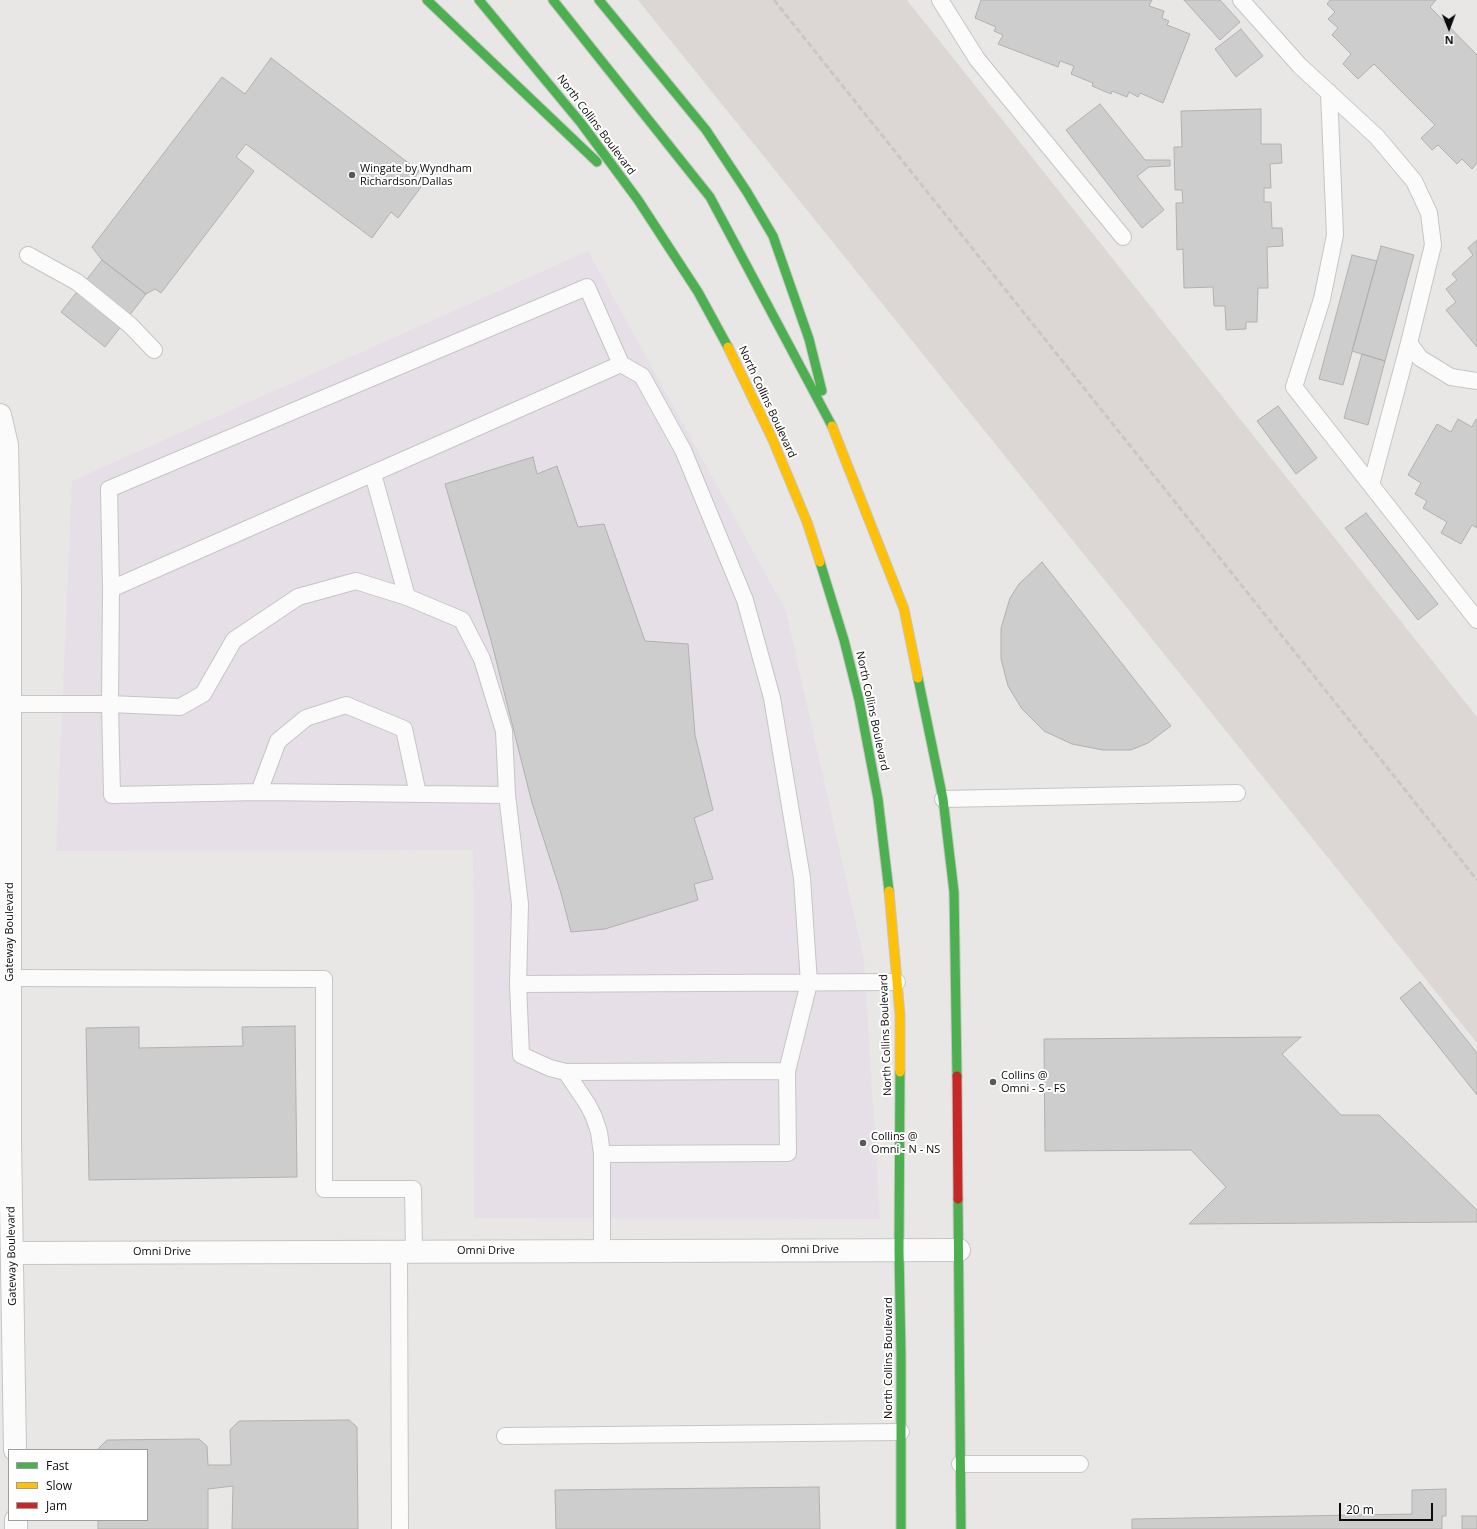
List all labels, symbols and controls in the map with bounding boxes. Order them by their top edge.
north arrow [1429,8,1469,48]
text: N [1445,33,1454,48]
street label: North Collins Boulevard [554,72,638,178]
place label: Wingate by Wyndham Richardson/Dallas [360,162,472,188]
marker: Wingate by Wyndham Richardson/Dallas [347,170,357,180]
street label: North Collins Boulevard [735,344,799,460]
street label: North Collins Boulevard [853,650,891,772]
street label: Gateway Boulevard [3,882,17,982]
street label: North Collins Boulevard [877,974,895,1096]
place label: Collins @ Omni - S - FS [1001,1069,1066,1095]
marker: Collins @ Omni - S - FS [988,1077,998,1087]
place label: Collins @ Omni - N - NS [871,1130,940,1156]
marker: Collins @ Omni - N - NS [858,1138,868,1148]
street label: Gateway Boulevard [5,1206,19,1306]
street label: Omni Drive [781,1243,839,1257]
street label: Omni Drive [457,1244,515,1258]
street label: Omni Drive [133,1245,191,1259]
street label: North Collins Boulevard [882,1297,896,1419]
legend [8,1449,148,1521]
text: Fast [46,1457,69,1474]
text: Slow [46,1477,72,1494]
scale bar [1341,1495,1435,1521]
text: Jam [46,1497,67,1514]
text: 20 m [1346,1501,1374,1518]

